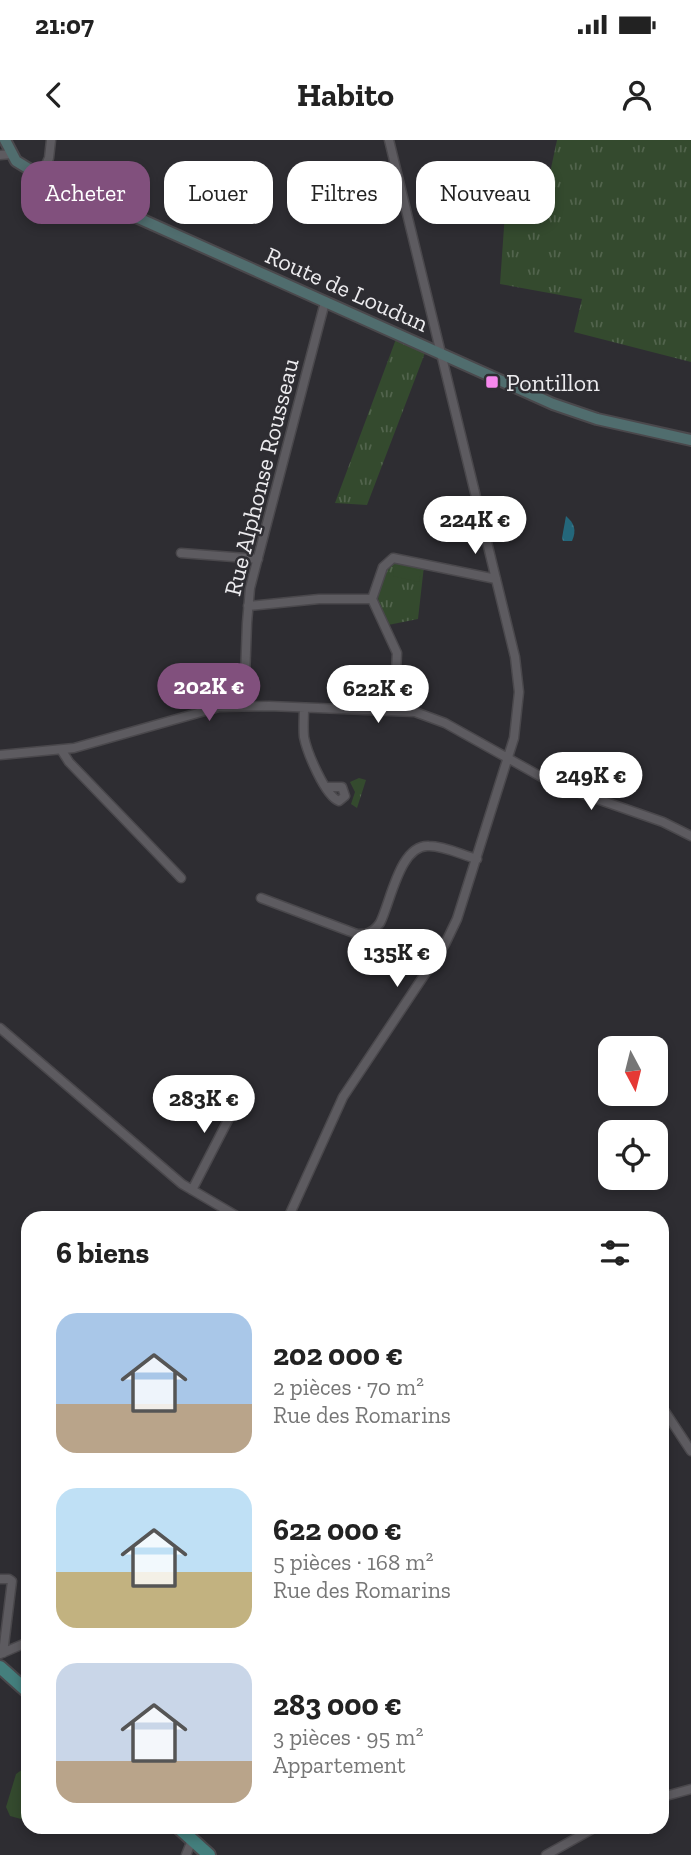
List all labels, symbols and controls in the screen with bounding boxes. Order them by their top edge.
text: 21:07 [35,9,94,41]
icon: back [35,76,73,114]
text: Habito [297,76,394,114]
icon: person [618,76,656,114]
chip: Acheter [21,161,150,224]
chip: Louer [164,161,273,224]
chip: Filtres [287,161,402,224]
chip: Nouveau [416,161,555,224]
street label: Route de Loudun [261,240,433,338]
street label: Rue Alphonse Rousseau [217,355,305,599]
place label: Pontillon [506,368,600,397]
marker: Pontillon [484,374,500,390]
pin: 224K € [418,496,532,556]
text: 224K € [439,505,511,533]
pin: 202K € [152,664,266,723]
pin: 622K € [321,666,435,725]
text: 202K € [173,672,245,700]
text: 622K € [343,674,413,702]
pin: 249K € [534,752,648,812]
text: 249K € [555,761,627,789]
pin: 135K € [340,930,454,989]
text: 135K € [364,938,430,966]
north arrow [598,1036,668,1106]
map controls [598,1036,668,1190]
pin: 283K € [147,1076,261,1135]
text: 283K € [169,1084,239,1112]
button: locate [598,1120,668,1190]
icon: filters [596,1234,634,1272]
text: 6 biens [56,1235,149,1271]
text: 202 000 € [273,1337,403,1373]
icon: home [112,1341,196,1425]
text: 2 pièces · 70 m² [273,1373,424,1401]
text: Rue des Romarins [273,1401,451,1429]
text: 622 000 € [273,1512,402,1548]
icon: home [112,1516,196,1600]
text: 5 pièces · 168 m² [273,1548,433,1576]
text: Rue des Romarins [273,1576,451,1604]
text: 283 000 € [273,1687,402,1723]
icon: home [112,1691,196,1775]
text: 3 pièces · 95 m² [273,1723,423,1751]
text: Appartement [273,1751,406,1779]

